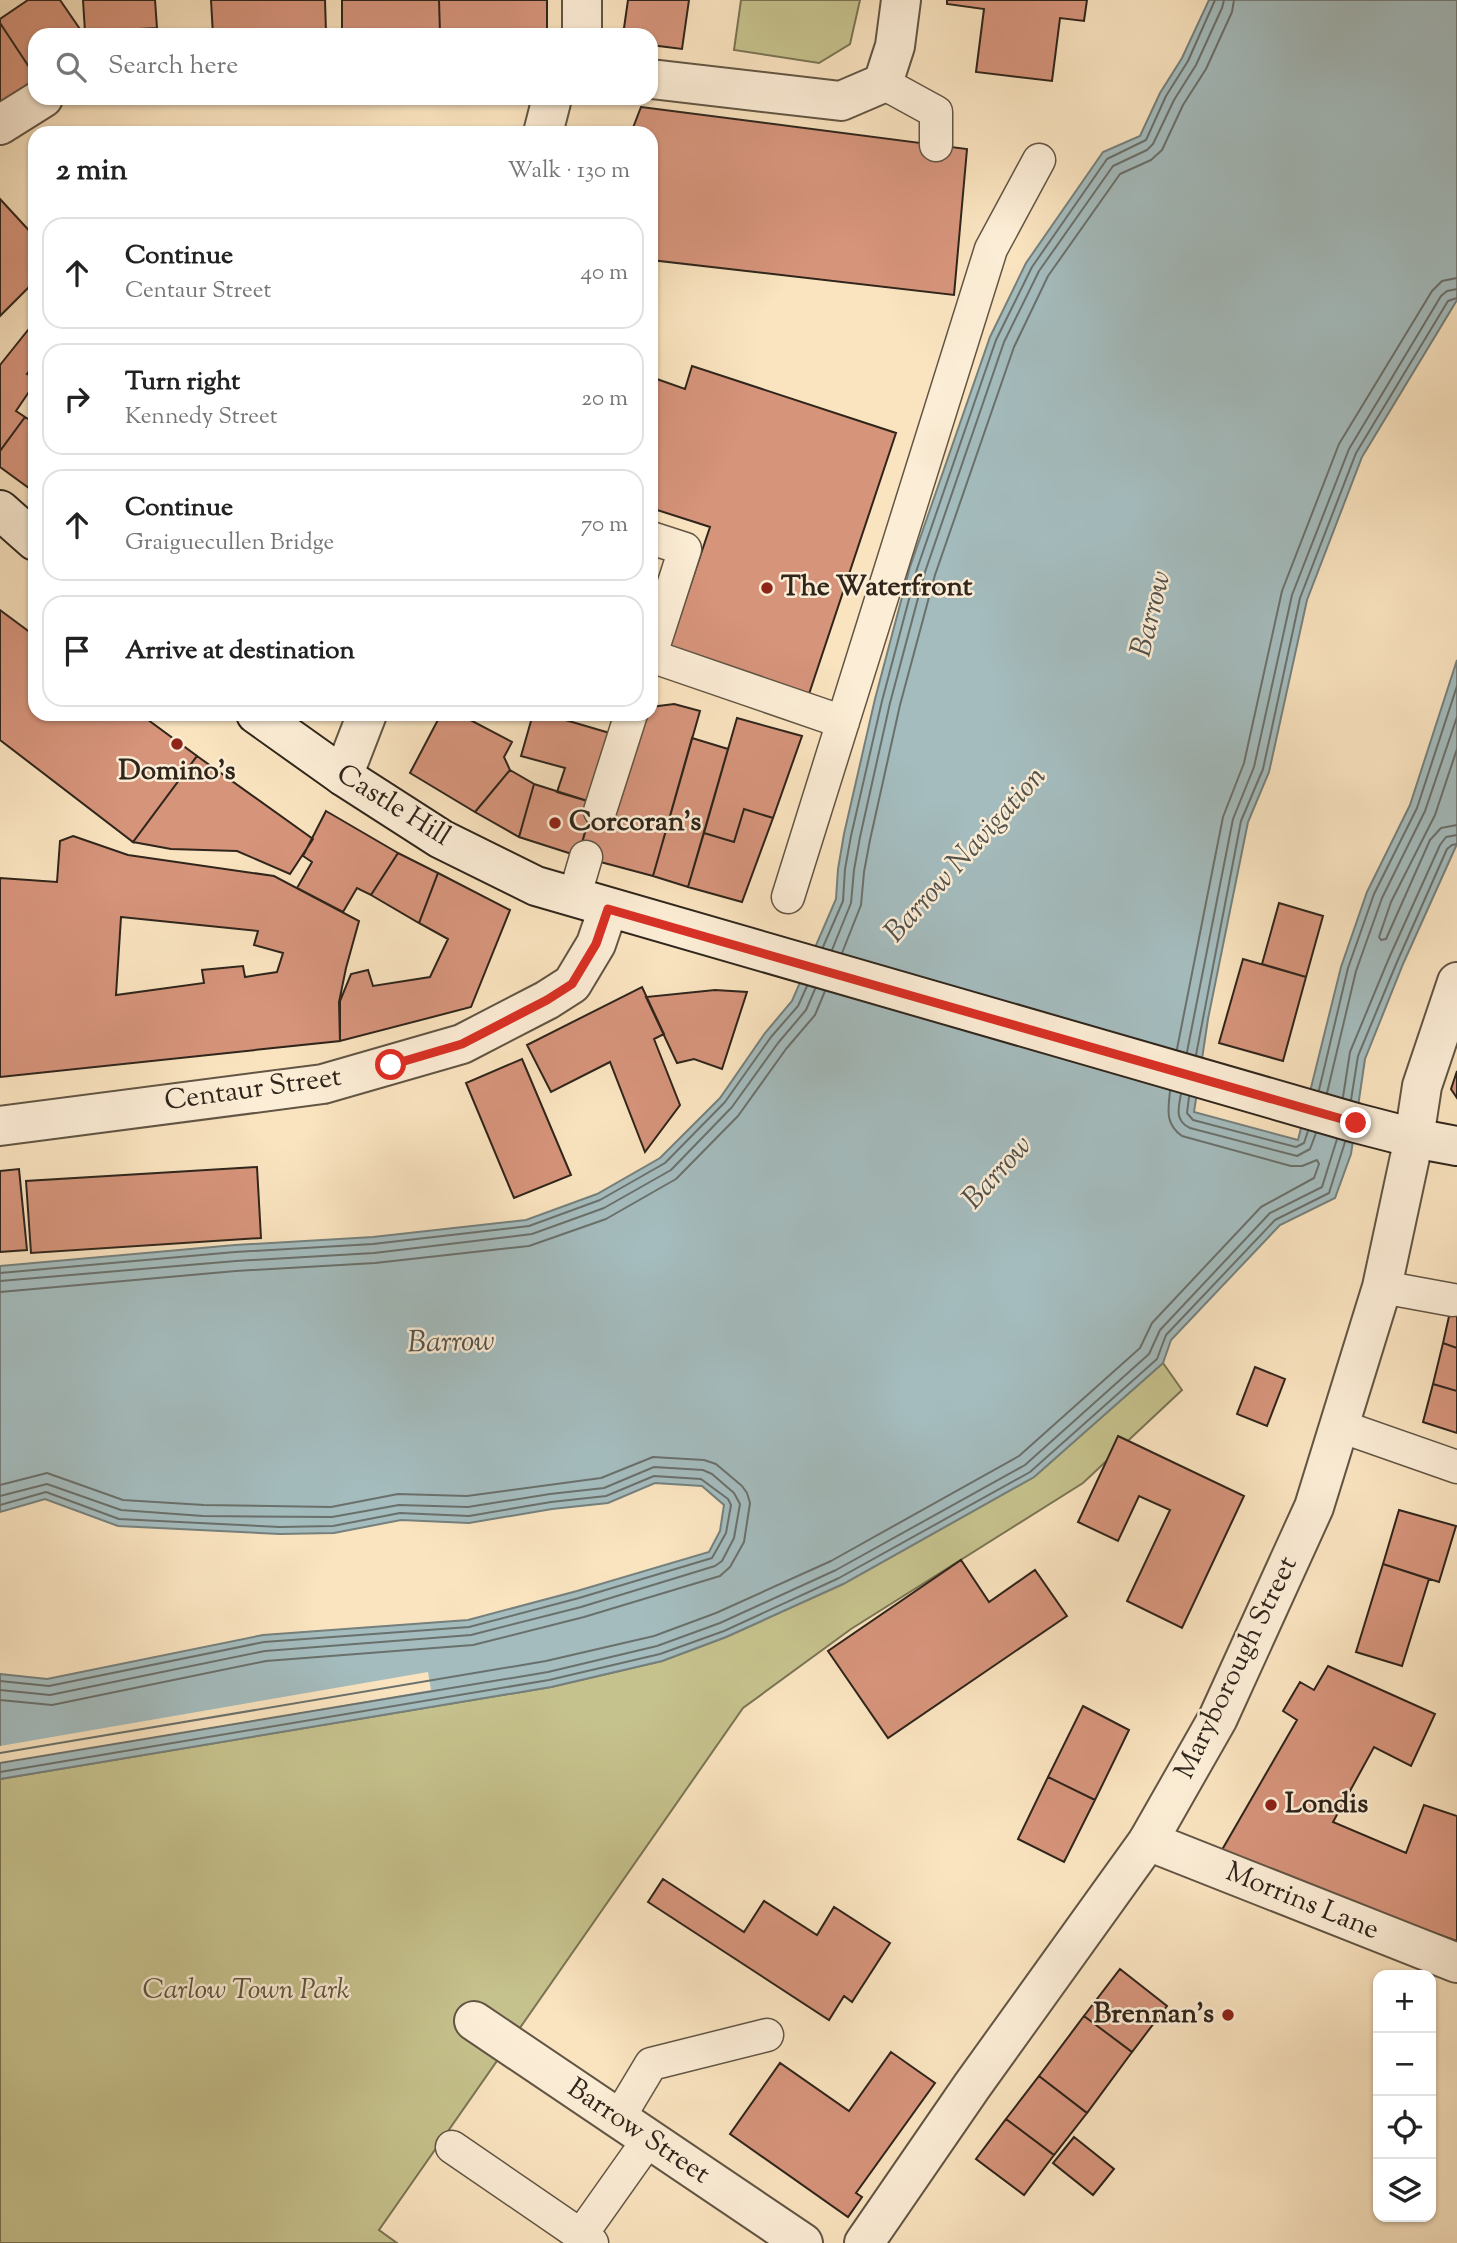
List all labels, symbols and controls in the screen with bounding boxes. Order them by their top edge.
search box [28,28,658,105]
icon: search [52,48,90,86]
text: Search here [108,48,238,85]
text: 2 min [56,150,128,193]
text: Walk · 130 m [507,155,630,188]
text: Continue [125,238,233,275]
icon: ahead [58,254,96,292]
text: 40 m [581,257,628,290]
text: Centaur Street [125,275,271,308]
text: Turn right [125,364,240,401]
icon: right [58,380,96,418]
text: 20 m [581,383,628,416]
text: Kennedy Street [125,401,278,434]
text: Continue [125,490,233,527]
icon: ahead [58,506,96,544]
text: 70 m [581,509,628,542]
text: Graiguecullen Bridge [125,527,334,560]
water label: Barrow [1121,567,1183,661]
place label: The Waterfront [781,568,973,608]
marker: The Waterfront [759,580,775,596]
icon: arrive [58,632,96,670]
text: Arrive at destination [125,633,355,670]
marker: Domino's [169,736,185,752]
place label: Domino's [119,752,235,792]
street label: Castle Hill [328,755,458,857]
water label: Barrow Navigation [875,757,1057,953]
place label: Corcoran’s [569,803,701,843]
marker: Corcoran’s [547,815,563,831]
route start [375,1049,406,1080]
street label: Centaur Street [162,1058,344,1122]
route end [1340,1107,1371,1138]
water label: Barrow [953,1126,1043,1220]
water label: Barrow [407,1321,495,1365]
street label: Maryborough Street [1166,1549,1308,1786]
place label: Londis [1285,1785,1368,1825]
marker: Londis [1263,1797,1279,1813]
street label: Morrins Lane [1219,1853,1385,1951]
map controls [1373,1970,1436,2222]
button: + [1373,1970,1436,2033]
park label: Carlow Town Park [143,1971,350,2011]
place label: Brennan’s [1094,1995,1214,2035]
marker: Brennan’s [1220,2007,1236,2023]
button: − [1373,2033,1436,2096]
street label: Barrow Street [558,2069,718,2195]
button: locate [1373,2096,1436,2159]
button: layers [1373,2159,1436,2222]

